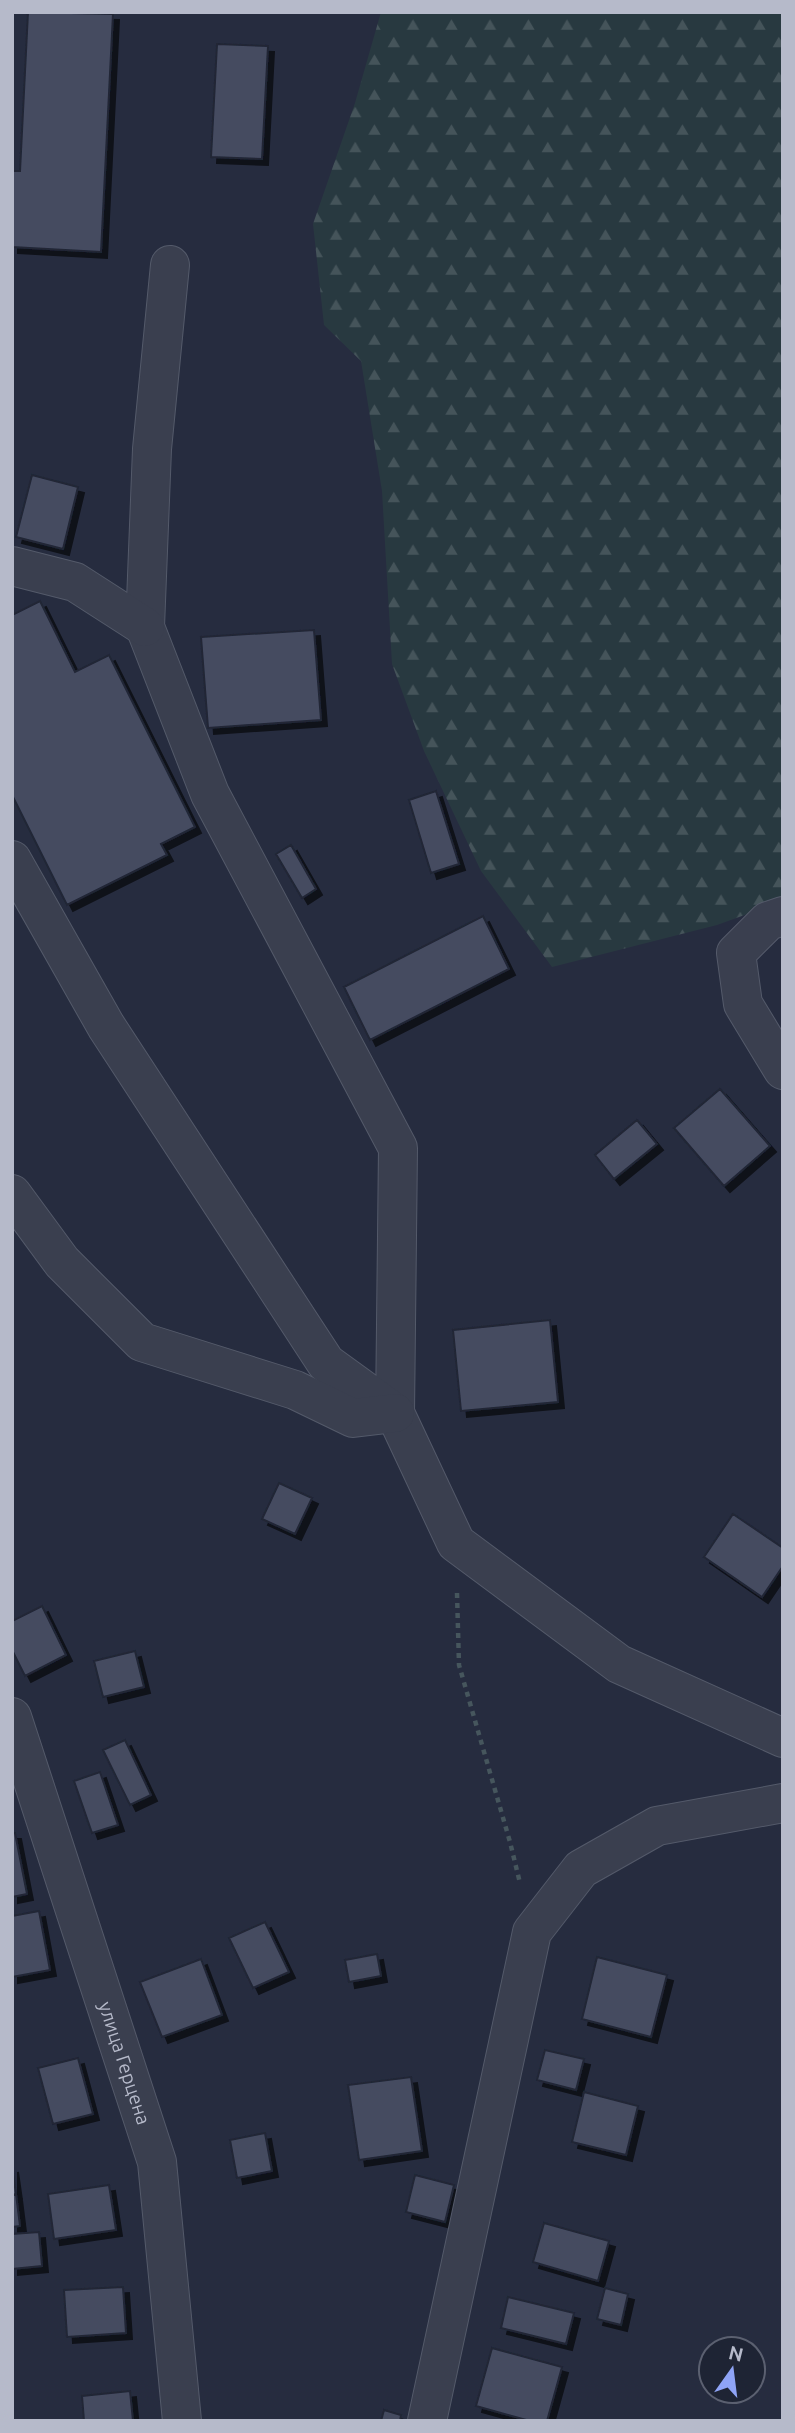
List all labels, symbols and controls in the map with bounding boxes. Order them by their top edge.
street label: улица Герцена [94,1999,155,2127]
north arrow [697,2335,767,2405]
text: N [727,2341,746,2366]

